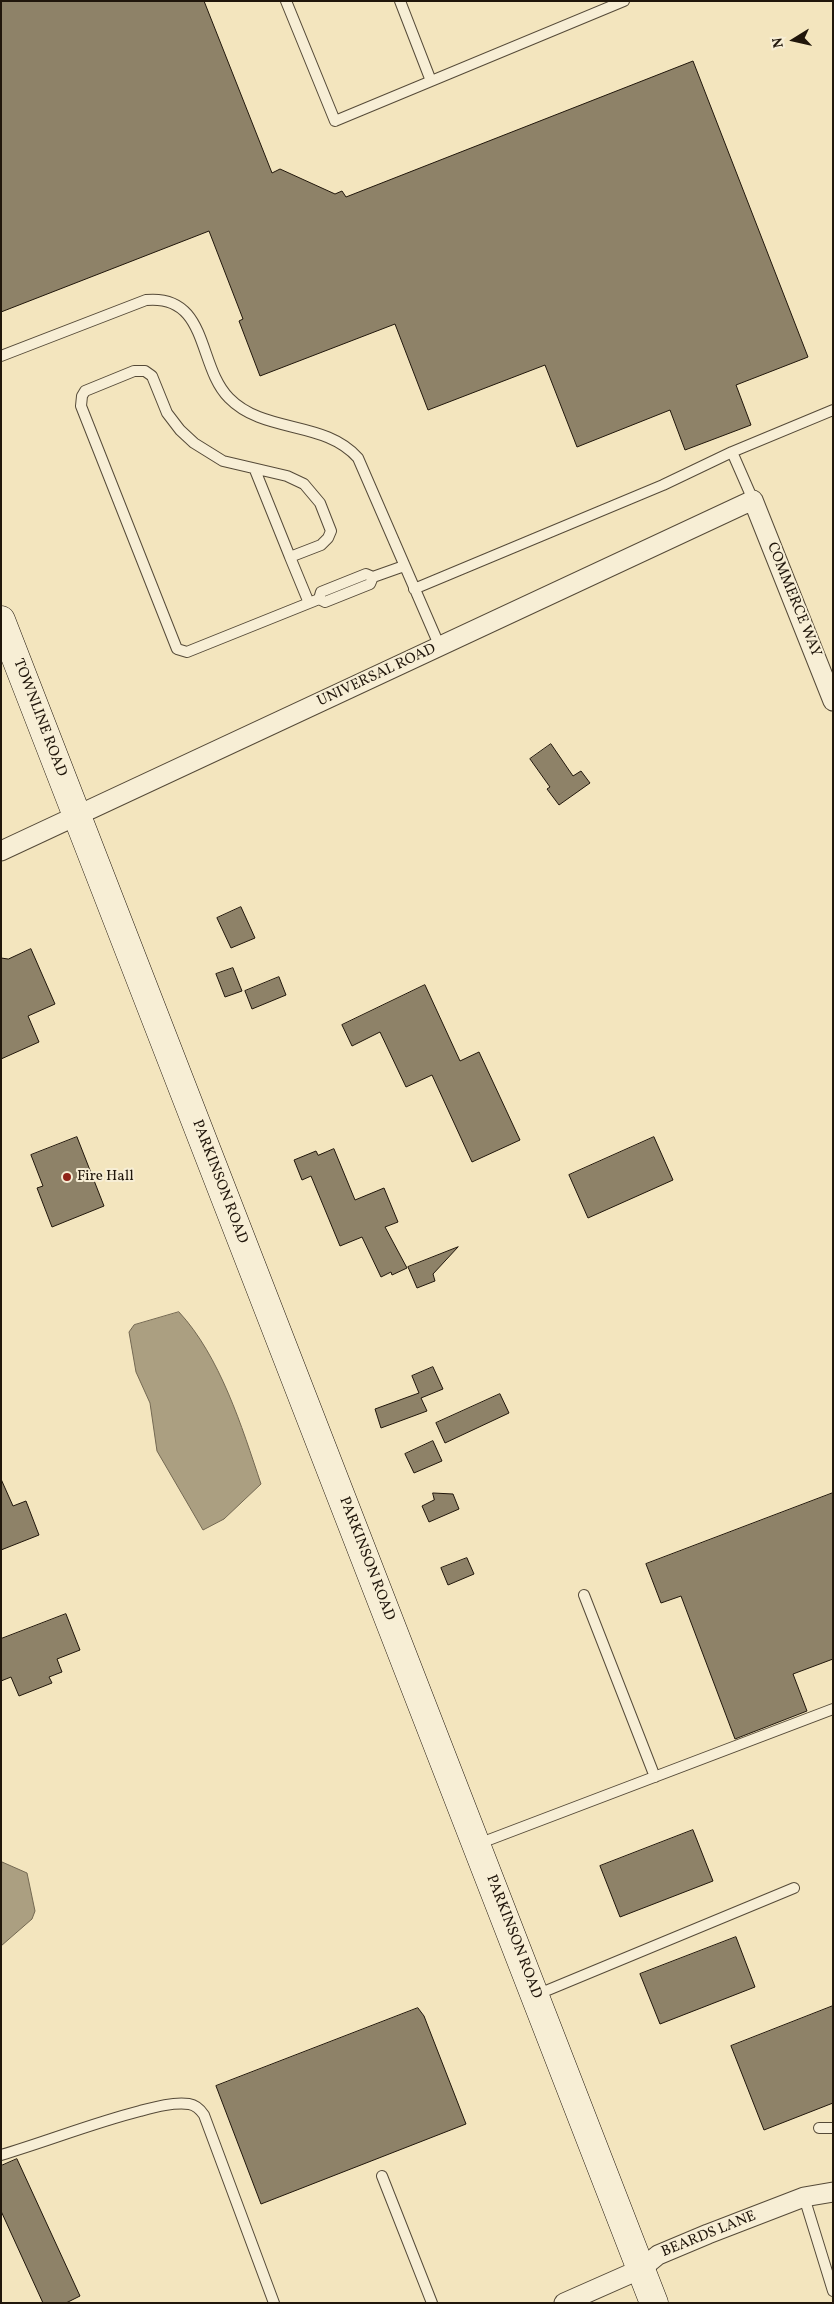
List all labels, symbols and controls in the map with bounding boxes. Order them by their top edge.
north arrow [769,15,819,65]
text: N [768,36,789,49]
street label: COMMERCE WAY [762,540,824,660]
street label: UNIVERSAL ROAD [315,641,439,711]
street label: TOWNLINE ROAD [8,656,70,780]
street label: PARKINSON ROAD [187,1118,251,1246]
place label: Fire Hall [77,1168,134,1186]
marker: Fire Hall [61,1171,73,1183]
street label: PARKINSON ROAD [334,1495,398,1623]
street label: PARKINSON ROAD [481,1873,545,2001]
street label: BEARDS LANE [659,2208,759,2262]

